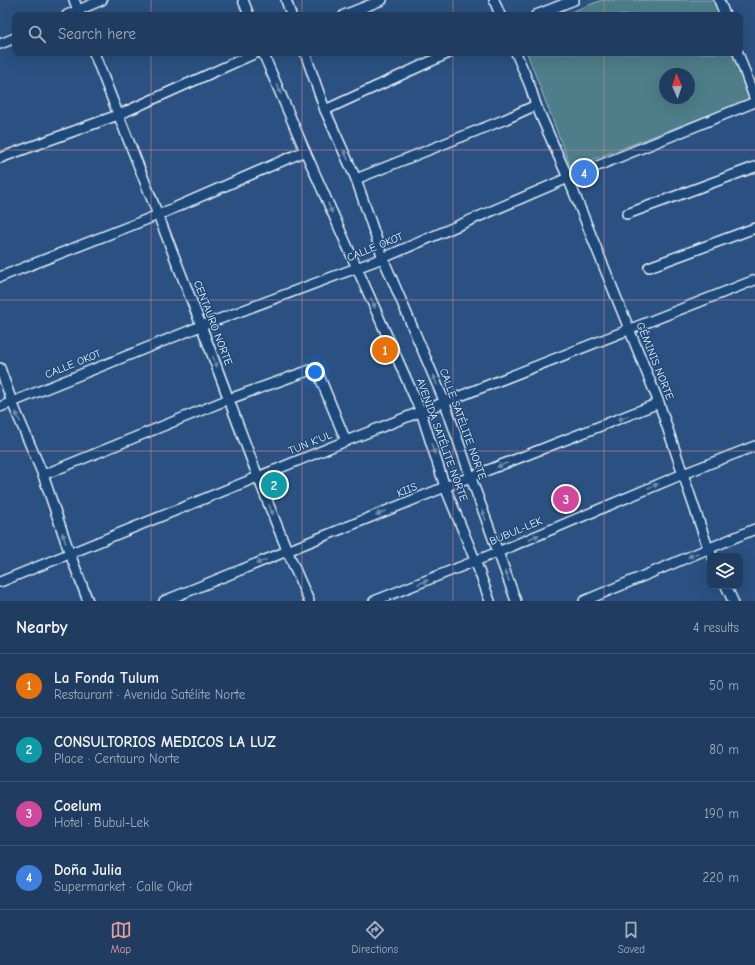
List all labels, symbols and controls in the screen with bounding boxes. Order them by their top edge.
search box [12,12,743,56]
icon: search [26,23,48,45]
text: Search here [58,25,136,43]
north arrow [659,68,695,104]
one-way arrow [276,83,282,95]
one-way arrow [342,149,348,161]
pin: 4 [571,158,597,188]
one-way arrow [328,203,334,215]
street label: CALLE OKOT [345,230,405,264]
street label: CENTAURO NORTE [191,279,235,368]
one-way arrow [370,298,376,309]
street label: GÉMINIS NORTE [634,320,678,402]
pin: 1 [372,335,398,365]
street label: CALLE OKOT [43,347,103,381]
one-way arrow [213,357,219,369]
your location [305,362,325,382]
street label: CALLE SATÉLITE NORTE [437,366,490,482]
one-way arrow [432,374,438,386]
street label: AVENIDA SATÉLITE NORTE [414,376,471,504]
one-way arrow [15,410,21,422]
one-way arrow [616,415,628,421]
street label: TUN K'UL [286,428,334,458]
one-way arrow [430,443,436,455]
one-way arrow [495,463,507,469]
pin: 2 [261,470,287,500]
street label: KIIS [395,480,419,500]
one-way arrow [648,483,659,489]
pin: 3 [553,484,579,514]
one-way arrow [268,505,274,517]
one-way arrow [481,509,487,521]
one-way arrow [375,511,387,517]
street label: BUBUL-LEK [488,514,544,548]
one-way arrow [61,532,67,544]
one-way arrow [528,533,540,539]
one-way arrow [687,552,699,558]
map controls [707,553,743,589]
button: layers [707,553,743,589]
one-way arrow [254,560,266,566]
one-way arrow [503,570,509,582]
one-way arrow [418,578,430,584]
text: Nearby [16,618,67,637]
text: 4 results [693,620,739,635]
text: La Fonda Tulum [54,669,159,687]
text: 1 [26,678,32,693]
text: 50 m [709,678,739,693]
text: Restaurant · Avenida Satélite Norte [54,687,245,702]
text: CONSULTORIOS MEDICOS LA LUZ [54,733,276,751]
text: 2 [26,742,32,757]
text: 80 m [709,742,739,757]
text: Place · Centauro Norte [54,751,180,766]
text: Coelum [54,797,101,815]
text: 3 [26,806,32,821]
text: 190 m [704,806,739,821]
text: Hotel · Bubul-Lek [54,815,149,830]
text: Doña Julia [54,861,122,879]
text: 4 [26,870,32,885]
text: 220 m [702,870,739,885]
text: Supermarket · Calle Okot [54,879,192,894]
tab: Map [110,919,132,956]
tab: Directions [352,919,398,956]
tab: Saved [618,919,645,956]

